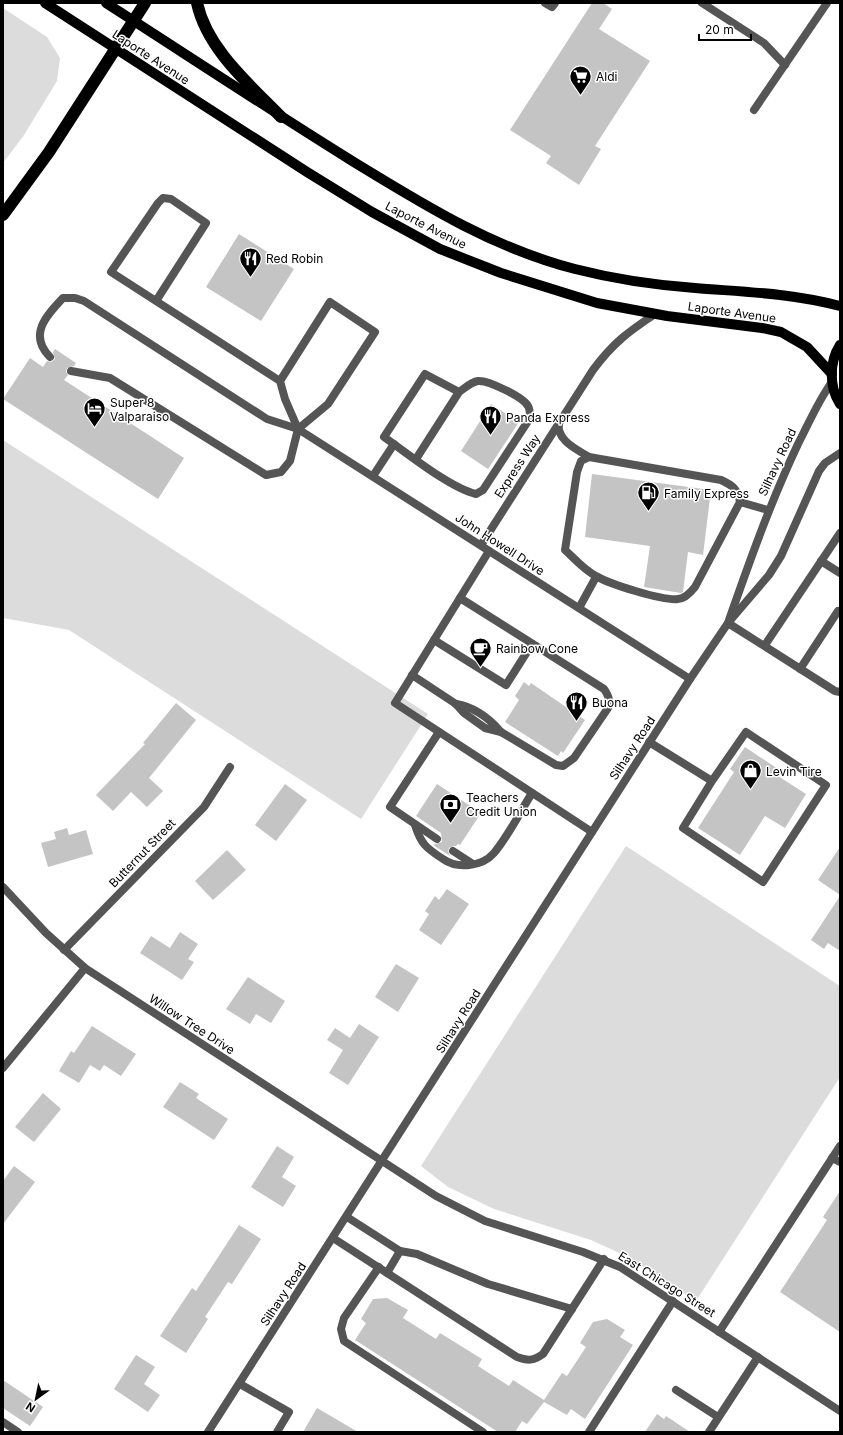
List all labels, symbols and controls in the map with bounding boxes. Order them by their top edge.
scale bar [699,16,751,42]
text: 20 m [705,22,734,37]
street label: Laporte Avenue [110,26,192,88]
supermarket icon: Aldi [567,63,593,96]
place label: Aldi [596,69,618,84]
street label: Laporte Avenue [383,198,469,252]
restaurant icon: Red Robin [237,245,263,278]
place label: Red Robin [266,251,323,266]
street label: Laporte Avenue [687,298,777,326]
place label: Super 8 Valparaiso [110,395,169,424]
hotel icon: Super 8 Valparaiso [81,396,107,429]
restaurant icon: Panda Express [477,404,503,437]
place label: Panda Express [506,410,590,425]
street label: Silhavy Road [755,426,799,498]
street label: Express Way [491,431,543,501]
fuel station icon: Family Express [635,480,661,513]
place label: Family Express [664,486,749,501]
street label: John Howell Drive [453,510,547,578]
cafe icon: Rainbow Cone [467,635,493,668]
place label: Rainbow Cone [496,641,578,656]
restaurant icon: Buona [563,689,589,722]
place label: Buona [592,695,628,710]
street label: Silhavy Road [606,713,658,783]
shop icon: Levin Tire [738,758,764,791]
place label: Levin Tire [766,764,822,779]
place label: Teachers Credit Union [466,790,537,819]
bank icon: Teachers Credit Union [438,791,464,824]
street label: Butternut Street [106,816,179,890]
street label: Silhavy Road [432,986,484,1056]
street label: Willow Tree Drive [146,991,238,1057]
street label: East Chicago Street [616,1248,718,1320]
street label: Silhavy Road [257,1259,309,1329]
north arrow [16,1379,56,1419]
text: N [23,1399,38,1416]

